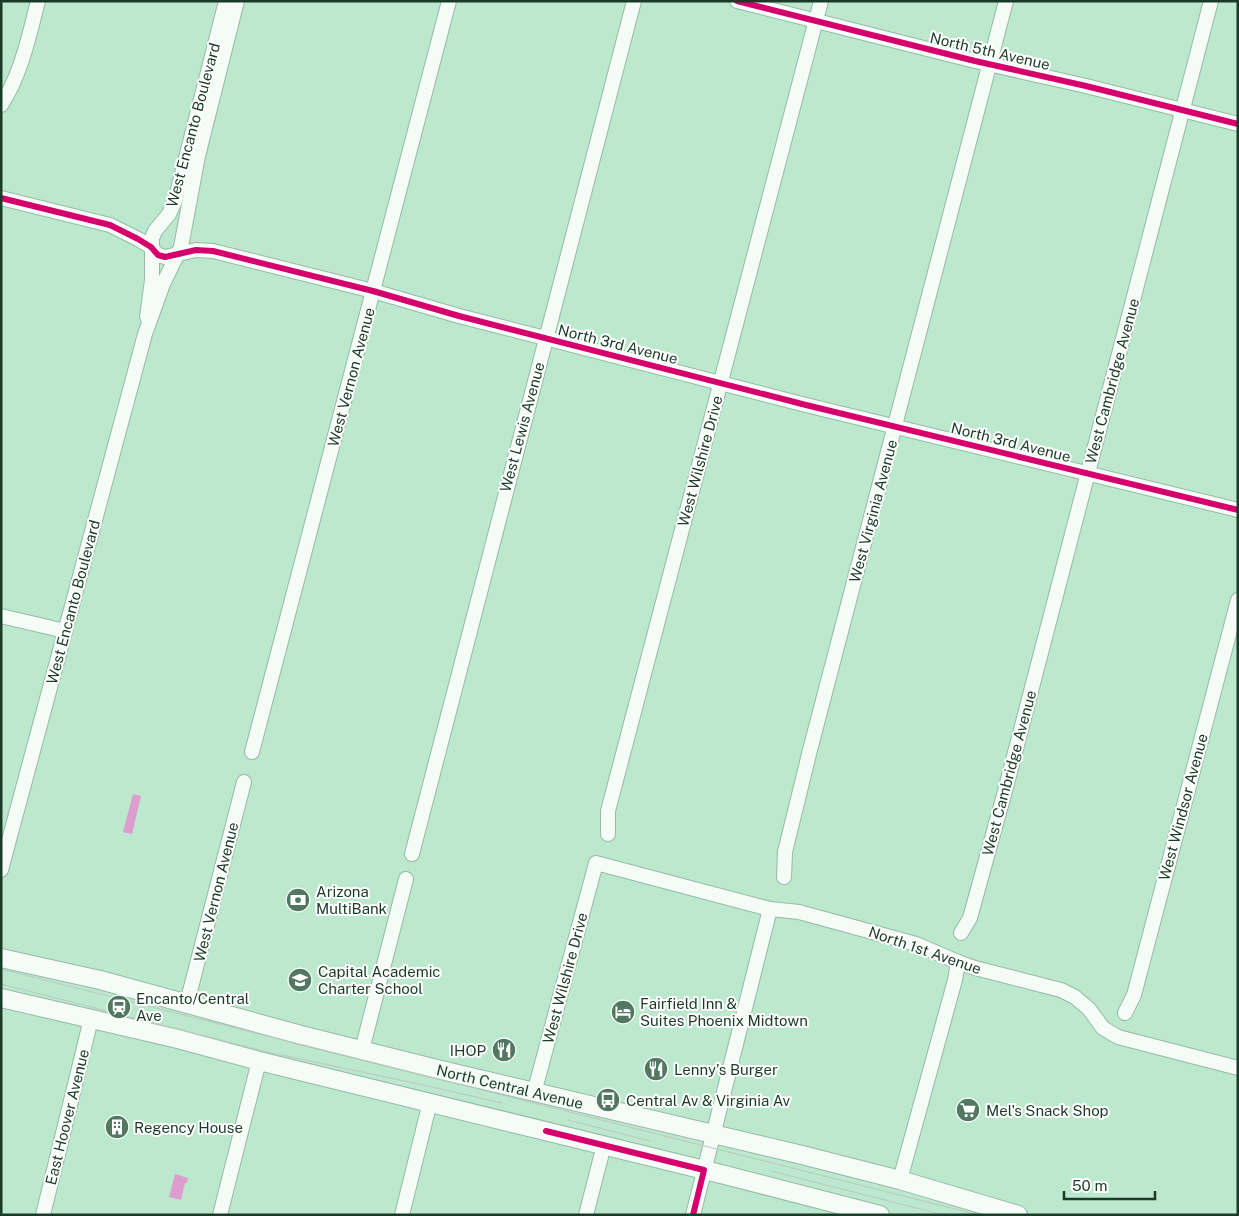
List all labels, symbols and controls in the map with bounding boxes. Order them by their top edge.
street label: North 5th Avenue [928,29,1052,73]
street label: West Encanto Boulevard [163,41,223,209]
street label: West Cambridge Avenue [1082,296,1142,466]
street label: West Vernon Avenue [324,306,378,448]
street label: North 3rd Avenue [556,321,680,367]
street label: West Lewis Avenue [496,360,548,494]
street label: West Wilshire Drive [674,394,726,528]
street label: North 3rd Avenue [949,419,1073,465]
street label: West Virginia Avenue [846,438,900,584]
street label: West Encanto Boulevard [43,518,103,686]
street label: West Cambridge Avenue [979,688,1039,858]
street label: West Windsor Avenue [1155,732,1211,882]
street label: West Vernon Avenue [190,820,242,964]
place label: Arizona MultiBank [316,883,387,917]
bank icon: Arizona MultiBank [285,887,311,913]
street label: West Wilshire Drive [539,911,591,1045]
street label: North 1st Avenue [866,923,984,977]
place label: Capital Academic Charter School [318,963,441,997]
school or university icon: Capital Academic Charter School [287,967,313,993]
place label: Encanto/Central Ave [136,990,249,1024]
station icon: Encanto/Central Ave [106,994,132,1020]
place label: Fairfield Inn & Suites Phoenix Midtown [640,995,808,1029]
hotel icon: Fairfield Inn & Suites Phoenix Midtown [610,999,636,1025]
restaurant icon: IHOP [491,1037,517,1063]
place label: IHOP [450,1042,486,1059]
street label: East Hoover Avenue [42,1047,92,1187]
restaurant icon: Lenny's Burger [643,1056,669,1082]
street label: North Central Avenue [435,1061,585,1112]
place label: Lenny's Burger [674,1061,778,1078]
bus stop icon: Central Av & Virginia Av [595,1087,621,1113]
place label: Central Av & Virginia Av [626,1092,791,1109]
supermarket icon: Mel's Snack Shop [955,1097,981,1123]
place label: Mel's Snack Shop [986,1102,1109,1119]
building icon: Regency House [104,1114,130,1140]
place label: Regency House [134,1119,243,1136]
scale bar [1064,1168,1155,1200]
text: 50 m [1072,1177,1107,1194]

